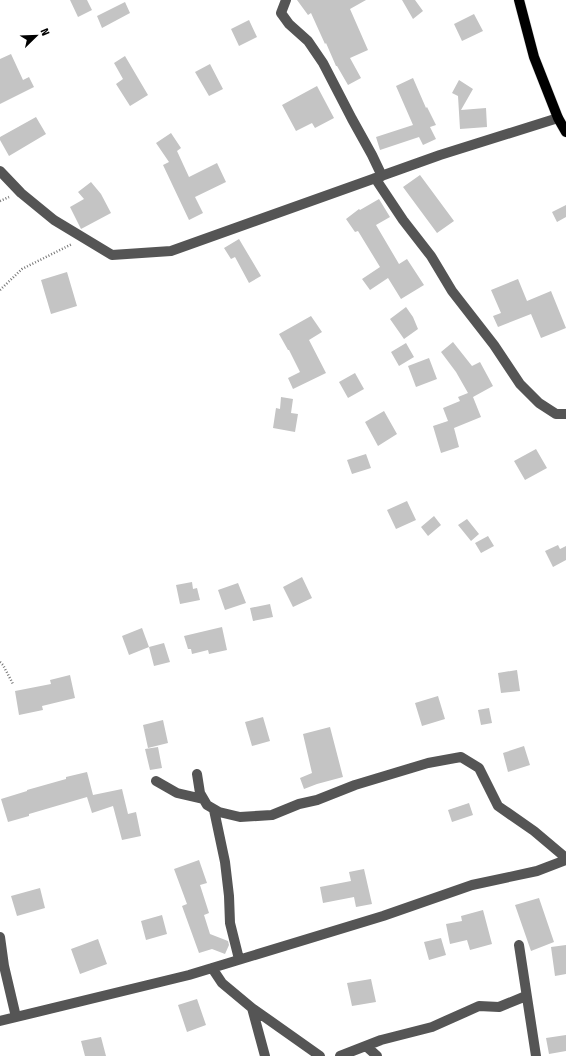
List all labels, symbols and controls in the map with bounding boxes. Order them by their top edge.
north arrow [16,16,56,56]
text: N [37,27,52,38]

